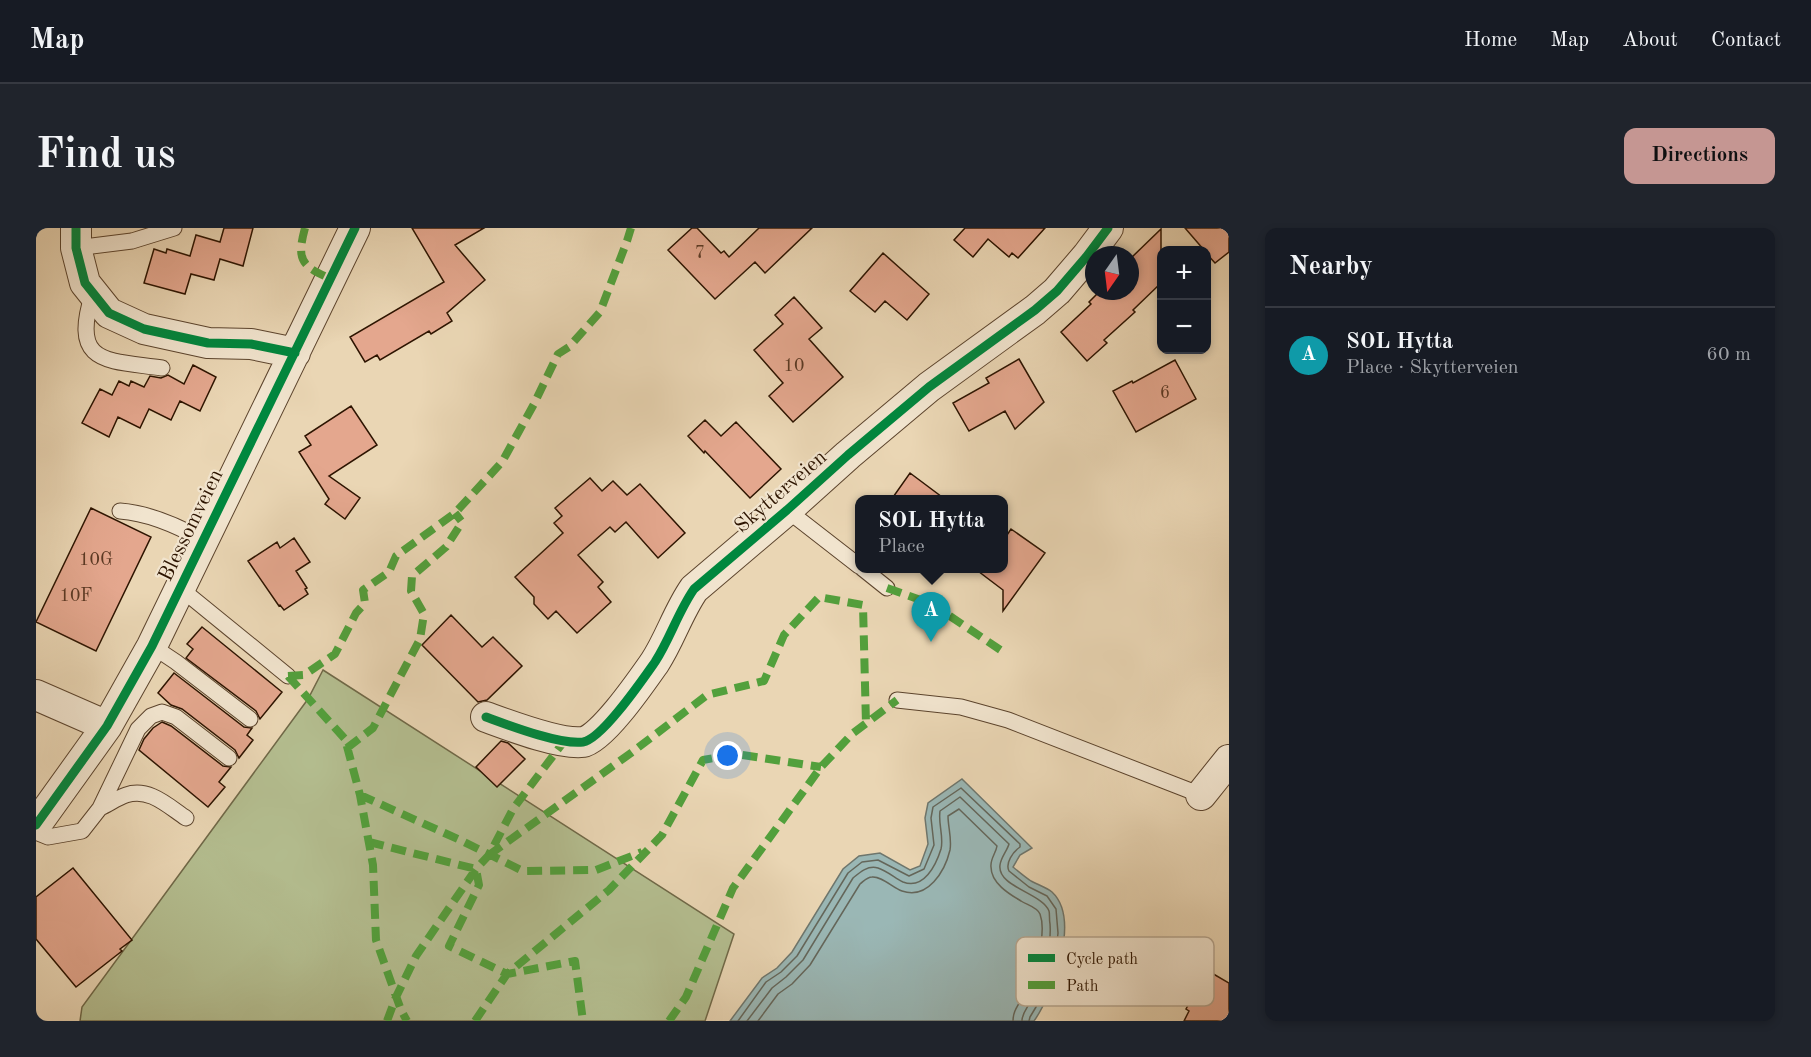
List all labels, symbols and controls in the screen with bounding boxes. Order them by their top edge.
text: Map [30,27,84,55]
text: Home [1464,30,1517,51]
text: Map [1550,30,1589,51]
text: About [1622,30,1678,51]
text: Contact [1711,30,1781,51]
button: Directions [1624,128,1775,184]
text: Find us [36,135,175,177]
house number: 7 [695,244,705,262]
north arrow [1085,246,1139,300]
map controls [1157,246,1211,354]
button: + [1157,246,1211,300]
text: Nearby [1289,254,1373,280]
button: − [1157,300,1211,354]
text: SOL Hytta [1346,331,1453,353]
text: A [1301,345,1316,365]
text: 60 m [1706,345,1751,365]
house number: 10 [784,357,804,375]
text: Place · Skytterveien [1346,358,1519,378]
house number: 6 [1160,384,1170,402]
street label: Skytterveien [731,447,831,538]
street label: Blessomveien [155,466,227,585]
popup [855,495,1008,573]
text: SOL Hytta [878,510,985,532]
text: Place [878,537,925,557]
house number: 10G [79,551,113,569]
house number: 10F [59,587,93,605]
pin: A [912,592,950,642]
your location [713,741,742,770]
legend [1016,937,1214,1006]
text: Cycle path [1066,952,1138,968]
text: Path [1066,979,1099,995]

